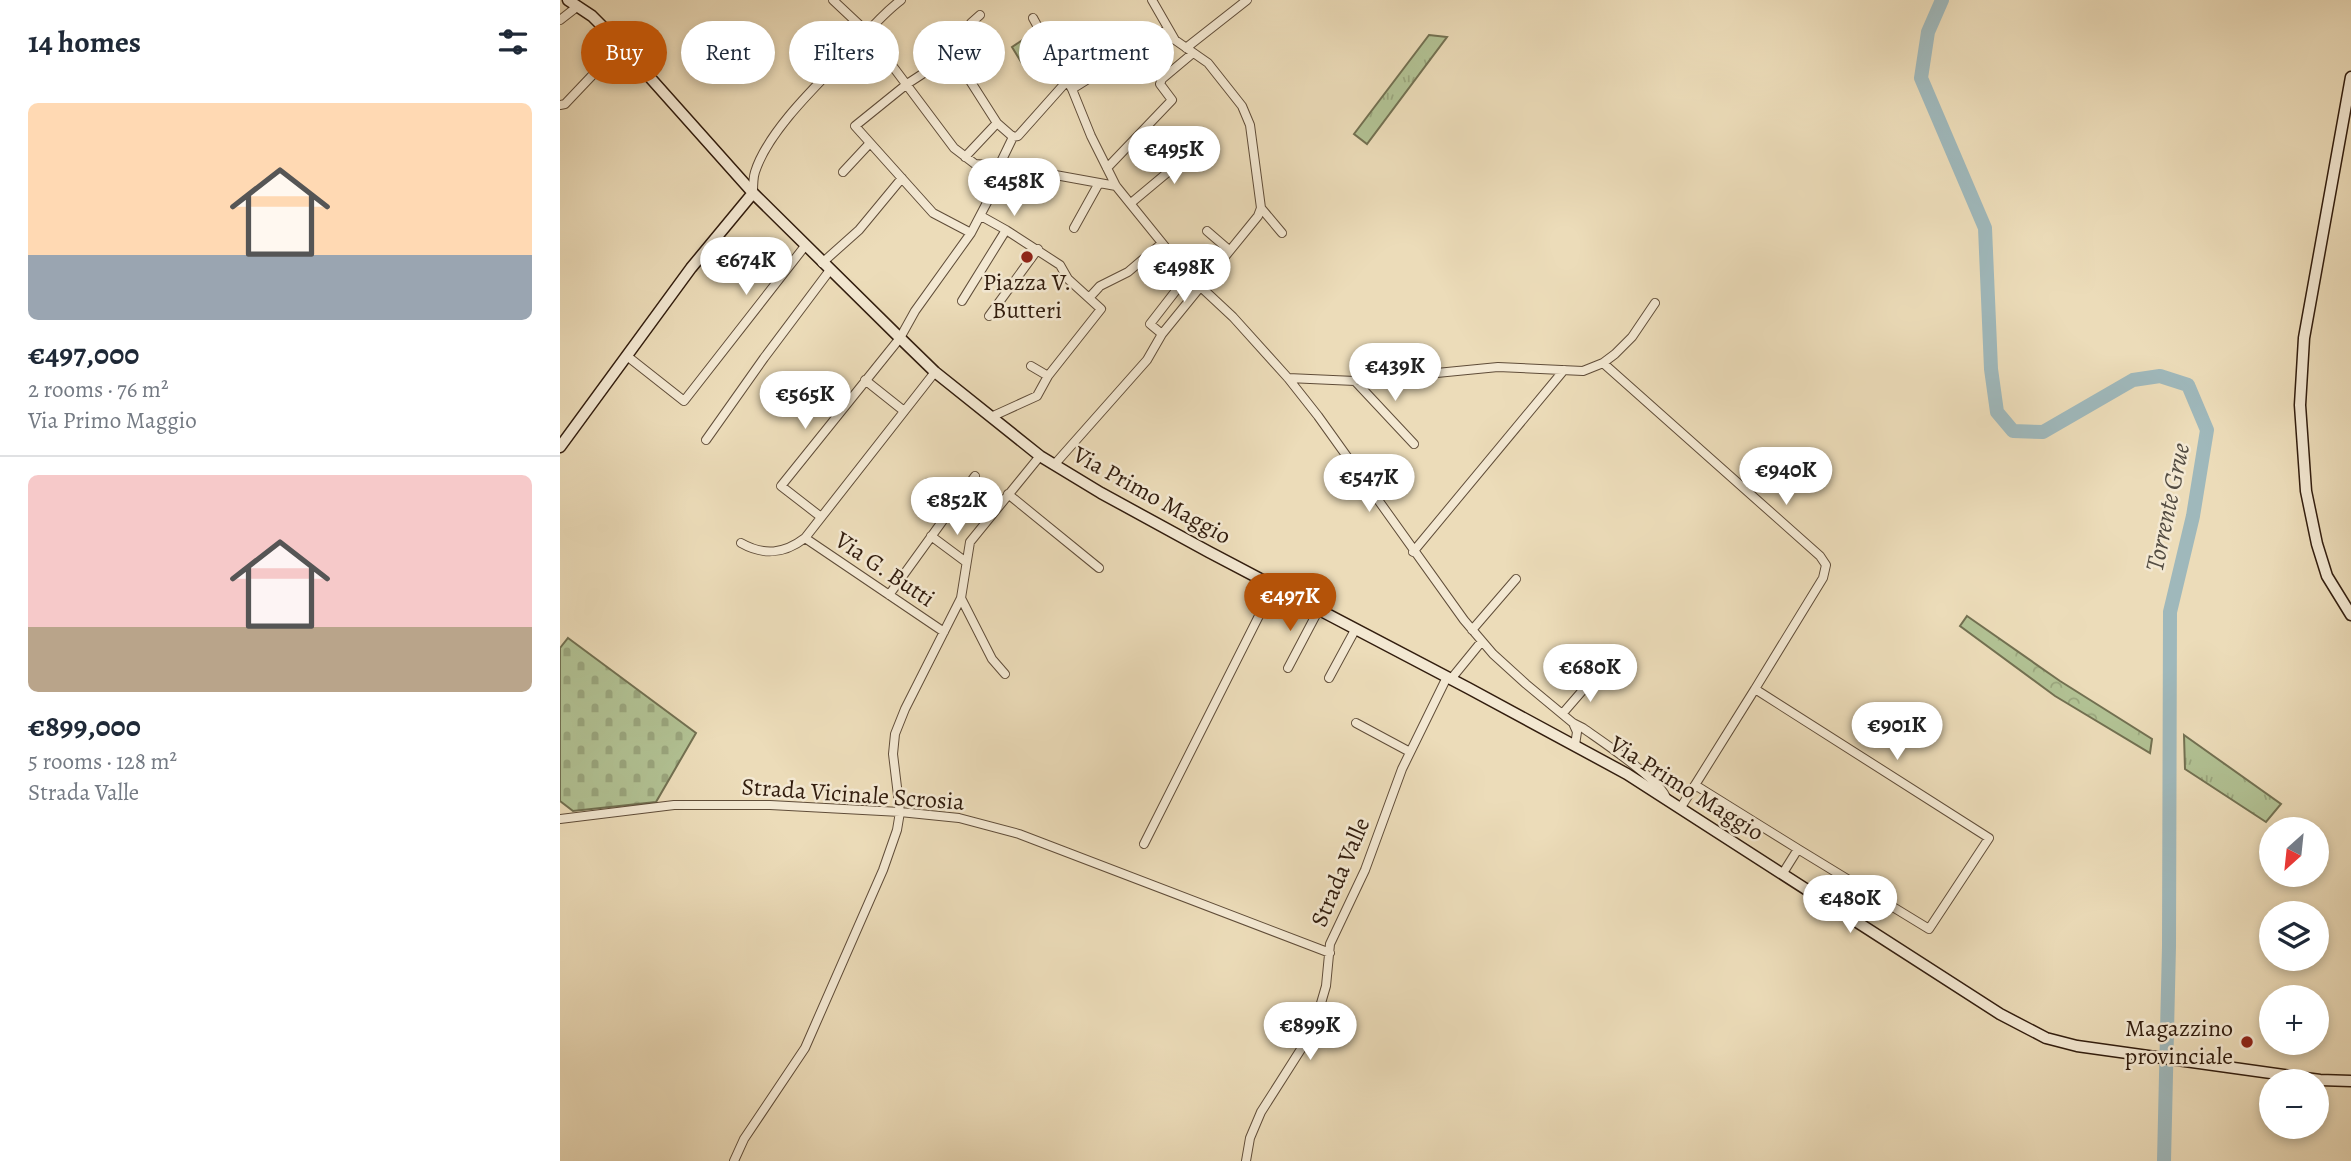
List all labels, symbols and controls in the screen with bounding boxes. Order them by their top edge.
chip: Buy [581,21,667,84]
chip: Rent [681,21,775,84]
chip: Filters [789,21,899,84]
chip: New [913,21,1005,84]
chip: Apartment [1019,21,1174,84]
text: 14 homes [28,22,141,62]
icon: filters [494,23,532,61]
pin: €495K [1125,127,1223,186]
text: €495K [1144,133,1204,164]
icon: home [217,149,343,275]
pin: €458K [965,158,1063,218]
text: €458K [984,165,1044,196]
pin: €674K [697,238,795,297]
text: €674K [716,244,776,275]
pin: €498K [1135,244,1233,304]
marker: Piazza V. Butteri [1019,249,1035,265]
text: €498K [1154,251,1214,282]
place label: Piazza V. Butteri [983,266,1071,326]
text: €497,000 [28,334,139,374]
pin: €439K [1346,344,1444,403]
text: €439K [1365,350,1425,381]
pin: €565K [756,372,854,431]
text: 2 rooms · 76 m² [28,374,169,405]
text: €565K [776,378,834,409]
text: Via Primo Maggio [28,405,197,436]
street label: Via Primo Maggio [1066,438,1237,552]
water label: Torrente Grue [2137,440,2198,575]
pin: €940K [1737,448,1835,507]
pin: €547K [1320,454,1418,514]
text: €940K [1755,454,1817,485]
text: €547K [1340,461,1398,492]
pin: €852K [908,477,1006,537]
text: €852K [927,484,987,515]
icon: home [217,521,343,647]
street label: Via G. Butti [828,523,941,614]
pin: €497K [1241,574,1339,633]
text: €497K [1260,580,1320,611]
pin: €680K [1541,644,1639,704]
text: €680K [1559,651,1621,682]
pin: €901K [1848,702,1946,762]
text: €899,000 [28,706,141,746]
text: €901K [1868,709,1926,740]
street label: Via Primo Maggio [1603,727,1770,848]
text: 5 rooms · 128 m² [28,746,177,777]
street label: Strada Vicinale Scrosia [740,770,966,818]
text: Strada Valle [28,777,139,808]
street label: Strada Valle [1303,812,1377,932]
north arrow [2259,817,2329,887]
map controls [2259,817,2329,1139]
pin: €480K [1801,876,1899,935]
text: €480K [1819,882,1881,913]
button: layers [2259,901,2329,971]
button: + [2259,985,2329,1055]
pin: €899K [1261,1002,1359,1062]
text: €899K [1280,1009,1340,1040]
place label: Magazzino provinciale [2124,1012,2233,1072]
marker: Magazzino provinciale [2239,1034,2255,1050]
button: − [2259,1069,2329,1139]

